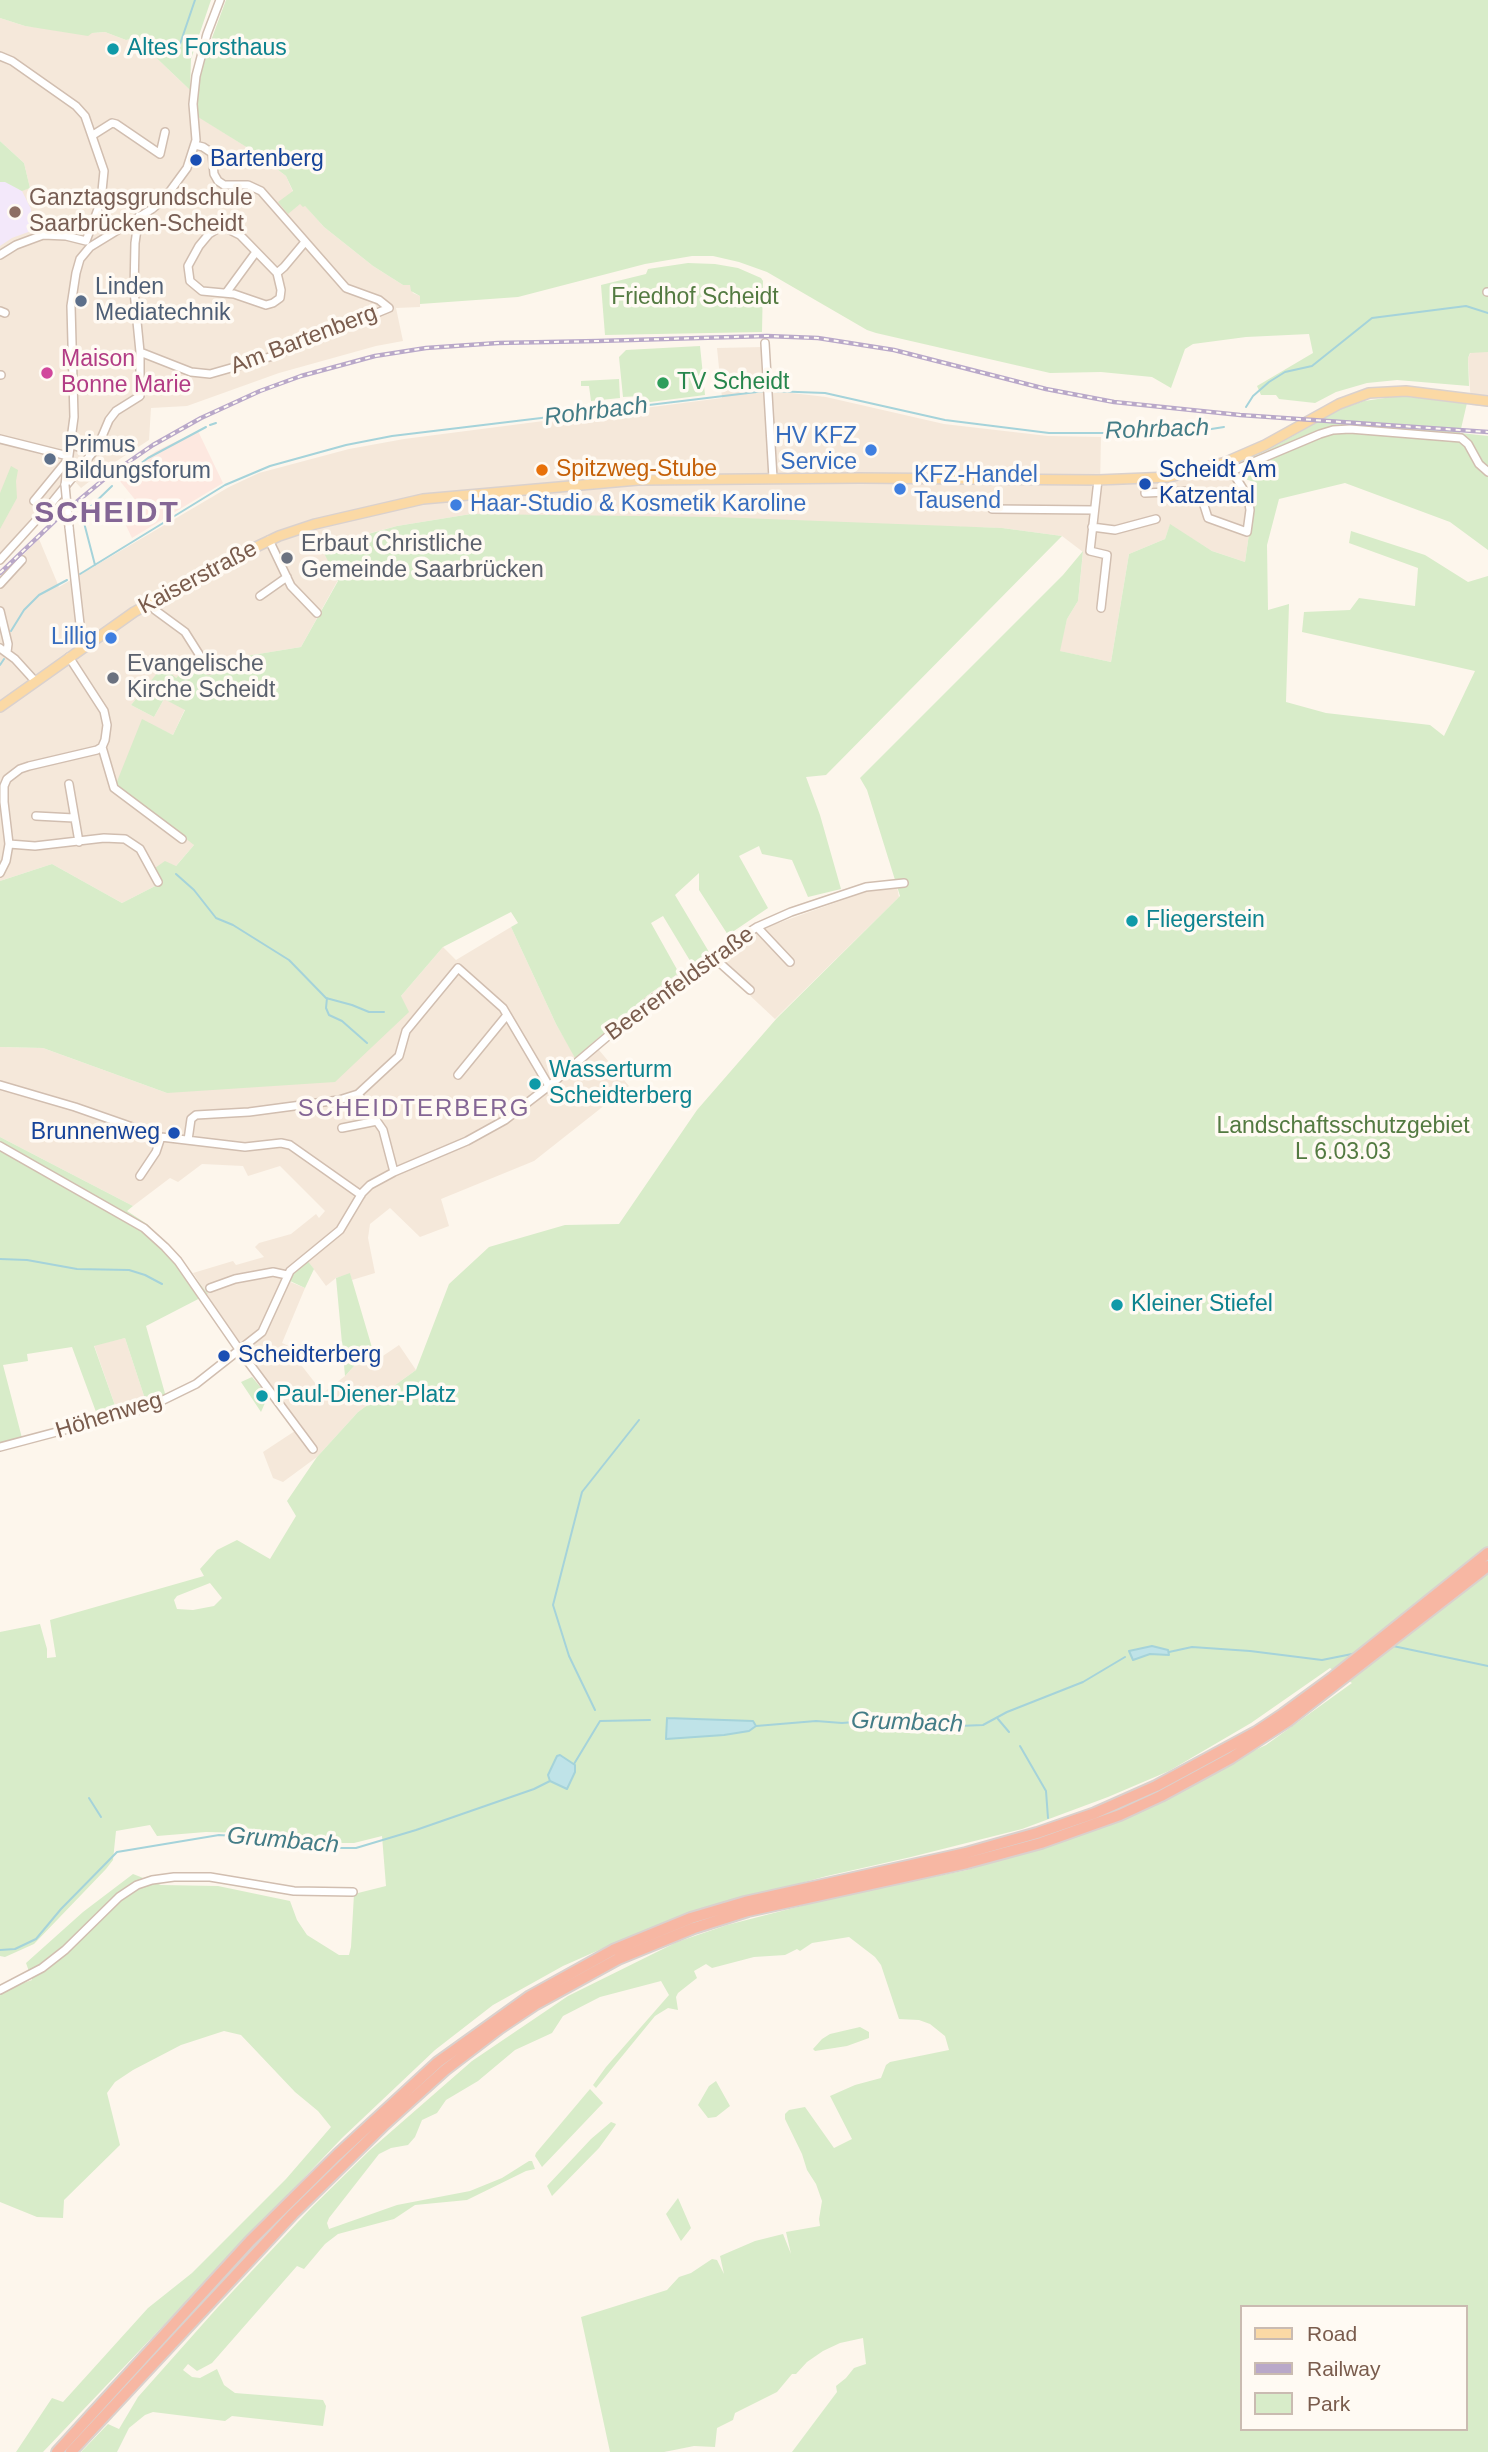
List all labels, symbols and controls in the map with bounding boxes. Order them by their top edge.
place label: Altes Forsthaus [127,35,287,63]
marker: Altes Forsthaus [105,41,121,57]
place label: Bartenberg [210,146,324,174]
marker: Bartenberg [188,152,204,168]
place label: Ganztagsgrundschule Saarbrücken-Scheidt [29,185,253,239]
marker: Ganztagsgrundschule Saarbrücken-Scheidt [7,204,23,220]
place label: Linden Mediatechnik [95,274,231,328]
park label: Friedhof Scheidt [611,284,779,312]
marker: Linden Mediatechnik [73,293,89,309]
street label: Am Bartenberg [227,299,381,381]
place label: Maison Bonne Marie [61,346,191,400]
marker: Maison Bonne Marie [39,365,55,381]
place label: TV Scheidt [677,369,789,397]
marker: TV Scheidt [655,375,671,391]
water label: Rohrbach [543,391,649,433]
water label: Rohrbach [1104,414,1210,446]
place label: HV KFZ Service [775,423,857,477]
place label: Primus Bildungsforum [64,432,211,486]
marker: HV KFZ Service [863,442,879,458]
marker: Primus Bildungsforum [42,451,58,467]
place label: Spitzweg-Stube [556,456,717,484]
place label: Scheidt Am Katzental [1159,457,1277,511]
marker: Spitzweg-Stube [534,462,550,478]
place label: KFZ-Handel Tausend [914,462,1038,516]
marker: Scheidt Am Katzental [1137,476,1153,492]
marker: KFZ-Handel Tausend [892,481,908,497]
place label: Haar-Studio & Kosmetik Karoline [470,491,806,519]
district label: SCHEIDT [35,496,179,532]
marker: Haar-Studio & Kosmetik Karoline [448,497,464,513]
place label: Erbaut Christliche Gemeinde Saarbrücken [301,531,544,585]
street label: Kaiserstraße [134,535,262,621]
marker: Erbaut Christliche Gemeinde Saarbrücken [279,550,295,566]
place label: Lillig [51,624,97,652]
marker: Lillig [103,630,119,646]
place label: Evangelische Kirche Scheidt [127,651,275,705]
marker: Evangelische Kirche Scheidt [105,670,121,686]
place label: Fliegerstein [1146,907,1265,935]
marker: Fliegerstein [1124,913,1140,929]
street label: Beerenfeldstraße [601,921,759,1047]
place label: Wasserturm Scheidterberg [549,1057,692,1111]
marker: Wasserturm Scheidterberg [527,1076,543,1092]
district label: SCHEIDTERBERG [299,1095,529,1123]
park label: Landschaftsschutzgebiet L 6.03.03 [1216,1113,1470,1167]
place label: Brunnenweg [31,1119,160,1147]
marker: Brunnenweg [166,1125,182,1141]
place label: Kleiner Stiefel [1131,1291,1273,1319]
marker: Kleiner Stiefel [1109,1297,1125,1313]
place label: Scheidterberg [238,1342,381,1370]
marker: Scheidterberg [216,1348,232,1364]
place label: Paul-Diener-Platz [276,1382,456,1410]
street label: Höhenweg [52,1387,166,1445]
marker: Paul-Diener-Platz [254,1388,270,1404]
water label: Grumbach [851,1707,963,1739]
water label: Grumbach [226,1822,340,1860]
legend [1240,2305,1467,2431]
text: Road [1307,2322,1357,2345]
text: Railway [1307,2357,1381,2380]
text: Park [1307,2392,1350,2415]

